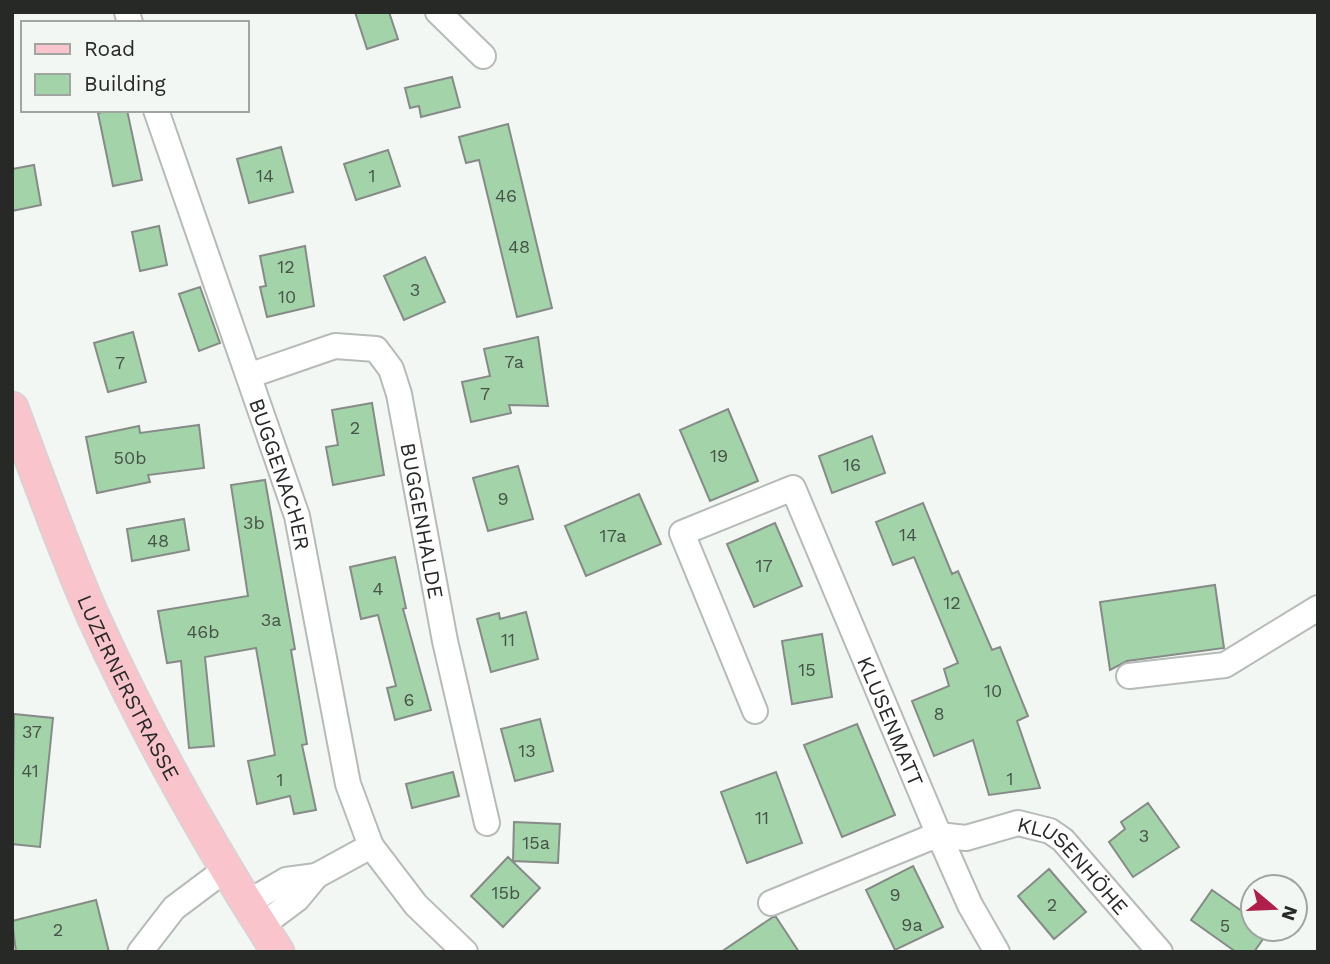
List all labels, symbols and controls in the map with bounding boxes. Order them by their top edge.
legend [21,21,248,112]
text: Road [84,36,135,61]
text: Building [84,71,166,96]
house number: 14 [256,165,274,186]
house number: 1 [368,165,376,186]
house number: 46 [495,185,517,206]
house number: 48 [508,236,530,257]
house number: 12 [277,256,295,277]
house number: 3 [410,279,420,300]
house number: 10 [278,286,296,307]
house number: 7a [504,351,524,372]
house number: 7 [115,352,125,373]
house number: 7 [480,383,490,404]
street label: BUGGENACHER [245,395,316,552]
house number: 2 [350,417,360,438]
street label: BUGGENHALDE [396,441,449,601]
house number: 19 [710,445,728,466]
house number: 50b [114,447,146,468]
house number: 16 [843,454,861,475]
house number: 9 [497,488,509,509]
house number: 3b [243,512,265,533]
house number: 14 [899,524,917,545]
house number: 17a [600,525,626,546]
house number: 48 [147,530,169,551]
house number: 17 [755,555,773,576]
house number: 4 [373,578,384,599]
street label: LUZERNERSTRASSE [73,591,185,784]
house number: 12 [943,592,961,613]
house number: 3a [261,609,281,630]
house number: 46b [186,621,220,642]
house number: 11 [501,629,515,650]
street label: KLUSENMATT [853,652,930,790]
house number: 15 [798,659,816,680]
house number: 10 [984,680,1002,701]
house number: 6 [404,689,414,710]
house number: 8 [933,703,945,724]
house number: 37 [22,721,42,742]
house number: 13 [518,740,536,761]
house number: 41 [21,760,39,781]
house number: 1 [1006,768,1014,789]
house number: 1 [276,769,284,790]
house number: 11 [755,807,769,828]
street label: KLUSENHÖHE [1015,811,1134,919]
house number: 3 [1139,825,1149,846]
house number: 15a [522,832,550,853]
north arrow [1239,873,1309,943]
house number: 15b [492,882,520,903]
house number: 9 [889,884,901,905]
house number: 2 [1047,894,1057,915]
text: N [1276,903,1303,924]
house number: 9a [901,914,923,935]
house number: 5 [1220,915,1230,936]
house number: 2 [53,919,63,940]

